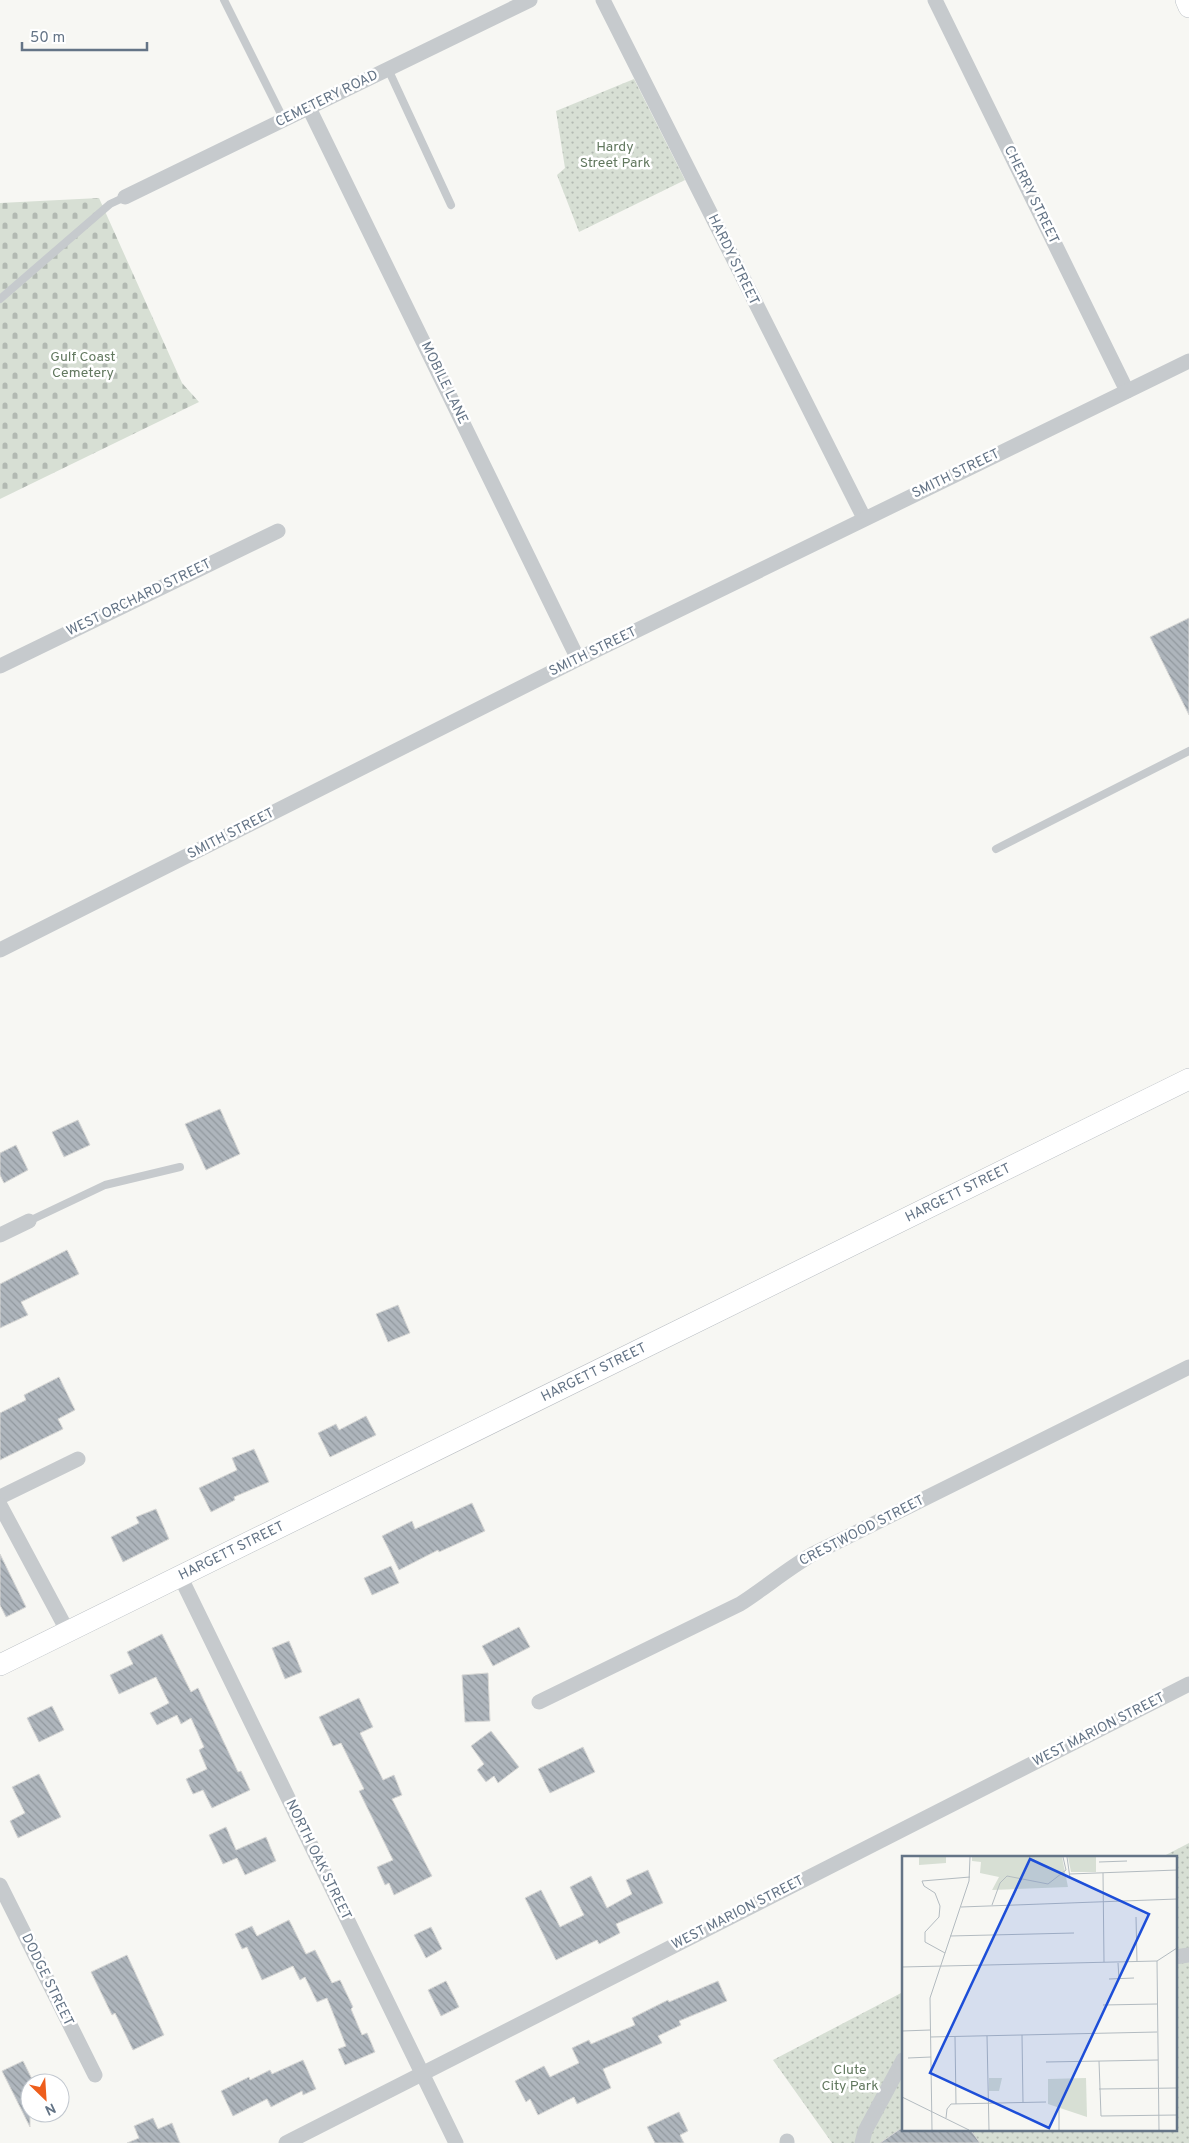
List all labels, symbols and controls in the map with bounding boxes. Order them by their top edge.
scale bar [22,20,148,52]
text: 50 m [30,29,65,48]
street label: CEMETERY ROAD [273,67,381,131]
park label: Hardy Street Park [580,139,650,172]
street label: CHERRY STREET [1000,143,1062,247]
street label: HARDY STREET [704,212,762,308]
street label: MOBILE LANE [417,339,471,427]
park label: Gulf Coast Cemetery [50,349,116,382]
street label: SMITH STREET [910,446,1002,502]
street label: WEST ORCHARD STREET [64,556,214,640]
street label: SMITH STREET [547,624,639,680]
street label: SMITH STREET [185,805,277,863]
street label: HARGETT STREET [902,1160,1014,1226]
street label: HARGETT STREET [538,1339,649,1406]
street label: CRESTWOOD STREET [797,1492,927,1570]
street label: HARGETT STREET [176,1518,287,1584]
street label: WEST MARION STREET [1030,1689,1168,1771]
street label: NORTH OAK STREET [281,1797,355,1923]
inset map [902,1856,1176,2130]
street label: WEST MARION STREET [669,1872,807,1954]
street label: DODGE STREET [17,1931,77,2029]
park label: Clute City Park [821,2062,879,2095]
north arrow [20,2073,70,2123]
text: N [42,2099,58,2118]

